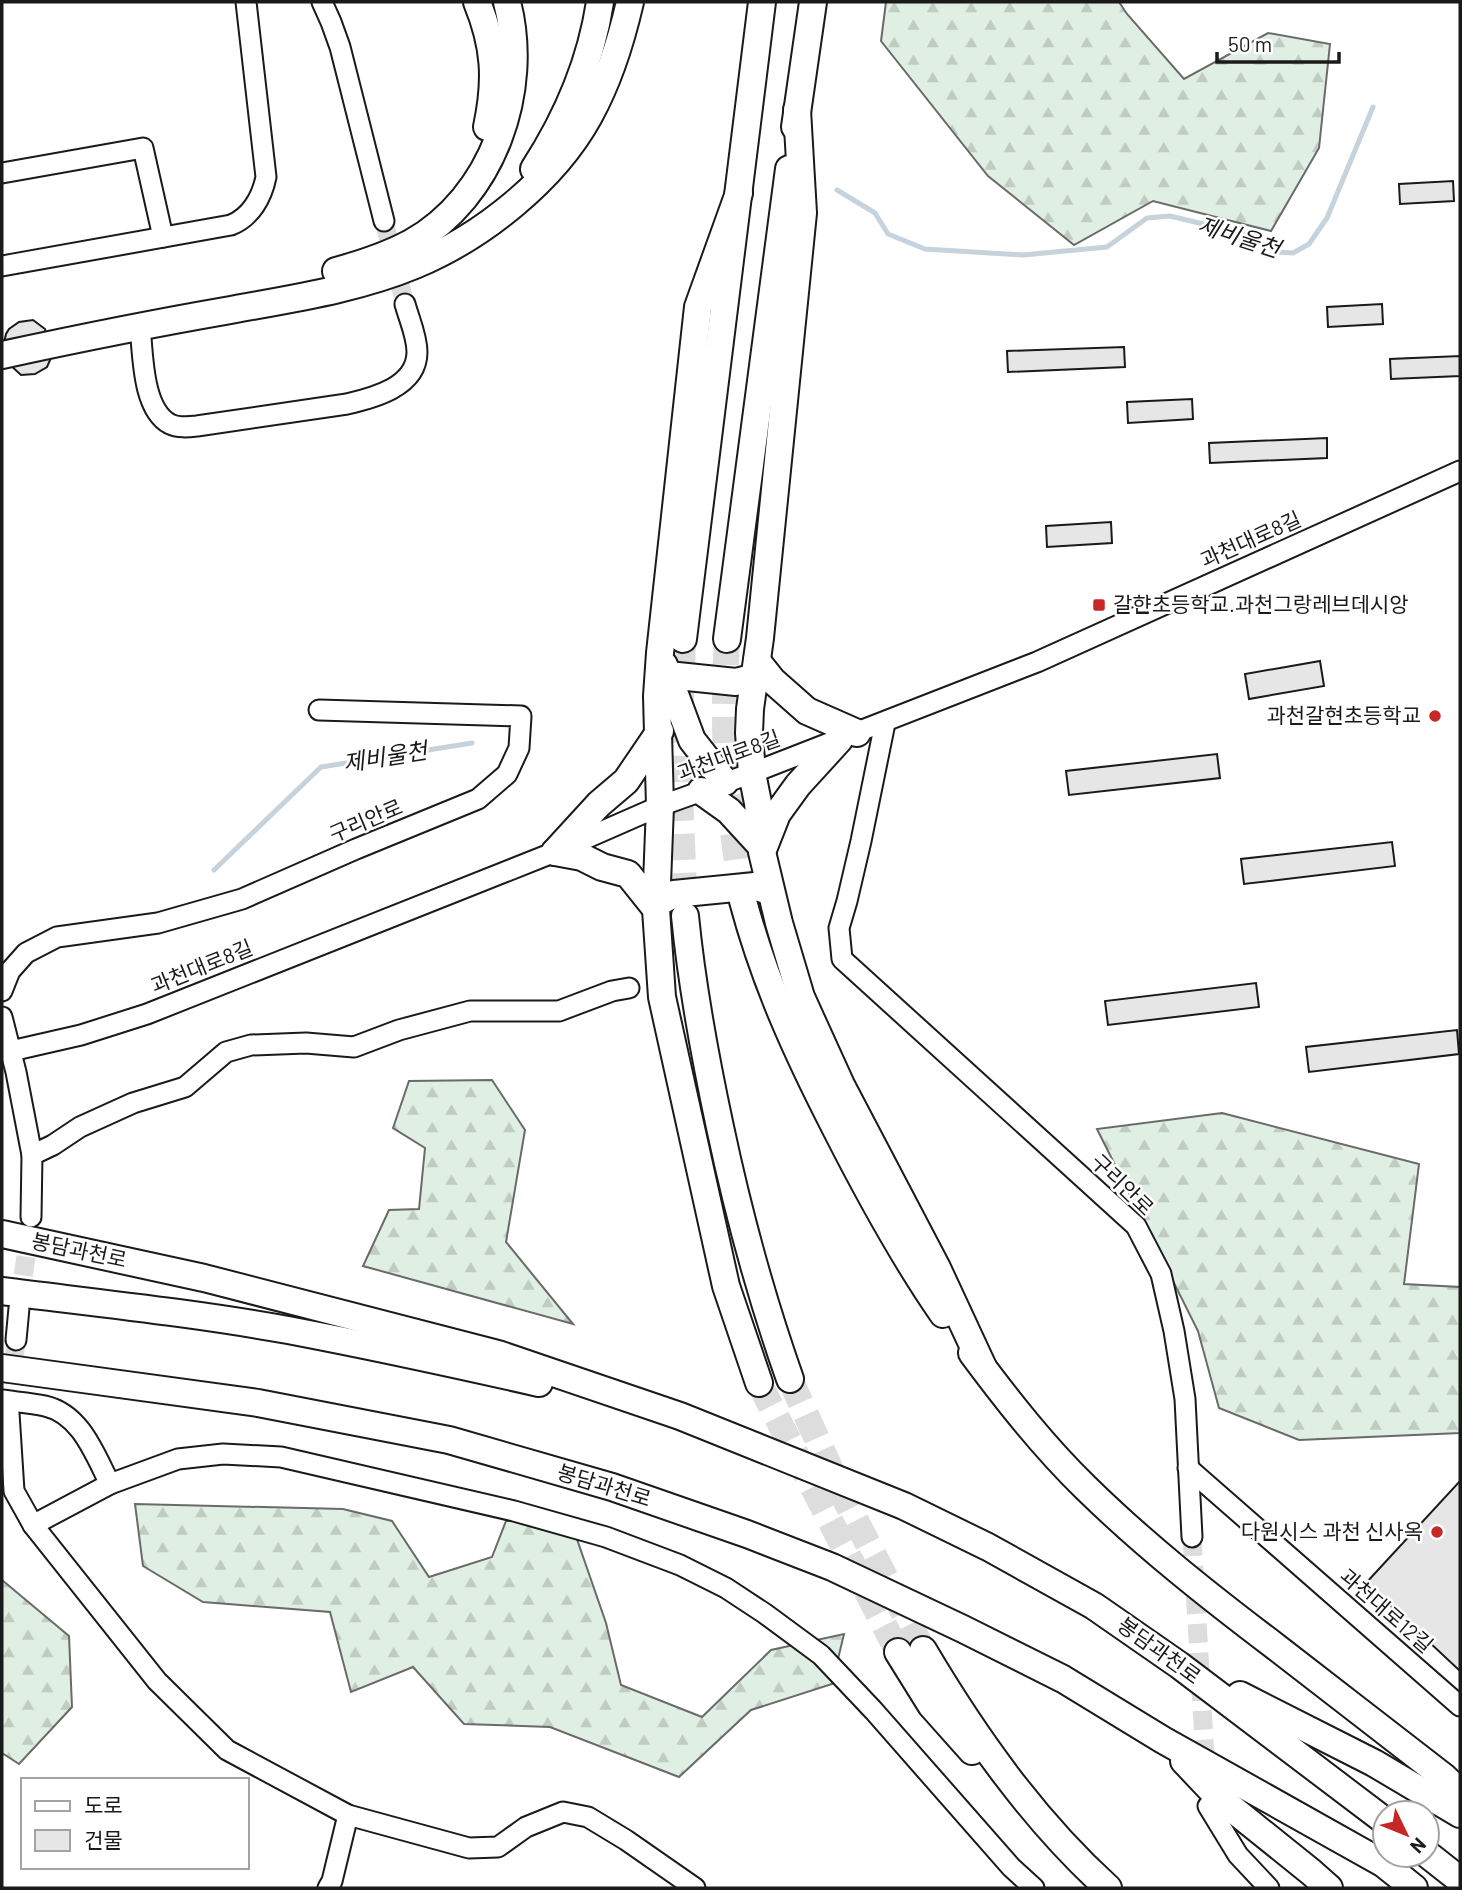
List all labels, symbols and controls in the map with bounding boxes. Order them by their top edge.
scale bar [1217,21,1340,65]
text: 50 m [1228,31,1272,56]
water label: 제비울천 [1195,210,1287,263]
street label: 과천대로8길 [1196,505,1305,572]
place label: 갈햔초등학교.과천그랑레브데시앙 [1113,591,1409,616]
marker: 갈햔초등학교.과천그랑레브데시앙 [1091,597,1107,613]
place label: 과천갈현초등학교 [1266,702,1421,727]
marker: 과천갈현초등학교 [1427,708,1443,724]
street label: 과천대로8길 [674,724,783,785]
water label: 제비울천 [341,735,432,776]
street label: 구리안로 [325,793,406,846]
street label: 과천대로8길 [147,934,256,997]
street label: 구리안로 [1087,1148,1160,1220]
street label: 봉담과천로 [29,1227,129,1272]
street label: 봉담과천로 [555,1458,654,1511]
place label: 다원시스 과천 신사옥 [1241,1518,1423,1543]
marker: 다원시스 과천 신사옥 [1429,1524,1445,1540]
street label: 과천대로12길 [1335,1563,1439,1657]
street label: 봉담과천로 [1113,1611,1206,1688]
legend [21,1778,248,1869]
text: 도로 [84,1792,123,1817]
north arrow [1371,1799,1441,1869]
text: 건물 [84,1827,123,1852]
text: N [1406,1833,1432,1858]

